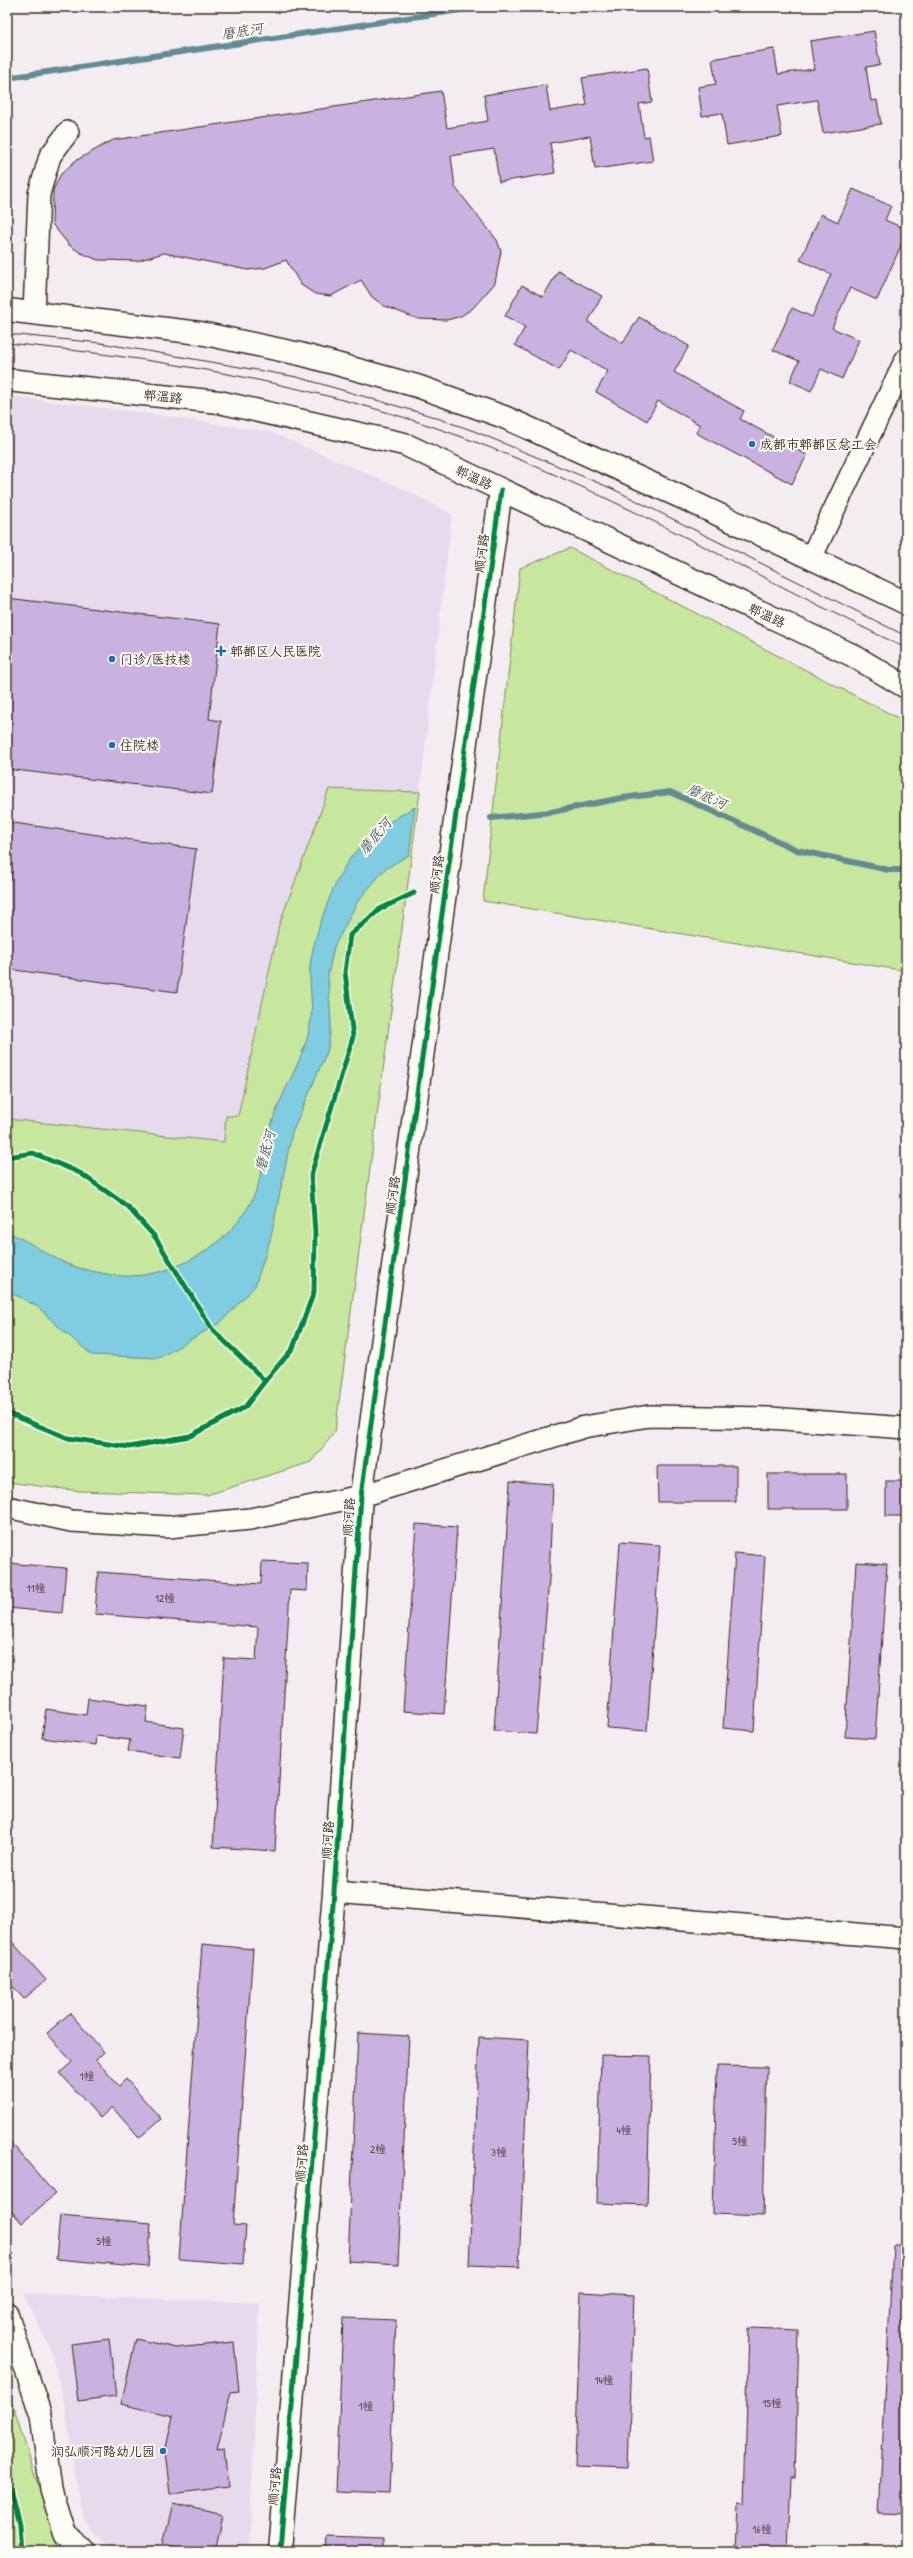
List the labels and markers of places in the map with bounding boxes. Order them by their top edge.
place label: 成都市郫都区总工会 [760,435,877,453]
marker: 成都市郫都区总工会 [747,439,757,449]
place label: 郫都区人民医院 [230,642,321,660]
marker: 郫都区人民医院 [215,645,227,657]
place label: 门诊/医技楼 [120,650,191,668]
marker: 门诊/医技楼 [107,654,117,664]
place label: 住院楼 [120,736,159,754]
marker: 住院楼 [107,740,117,750]
place label: 润弘顺河路幼儿园 [51,2442,155,2460]
marker: 润弘顺河路幼儿园 [158,2446,168,2456]

